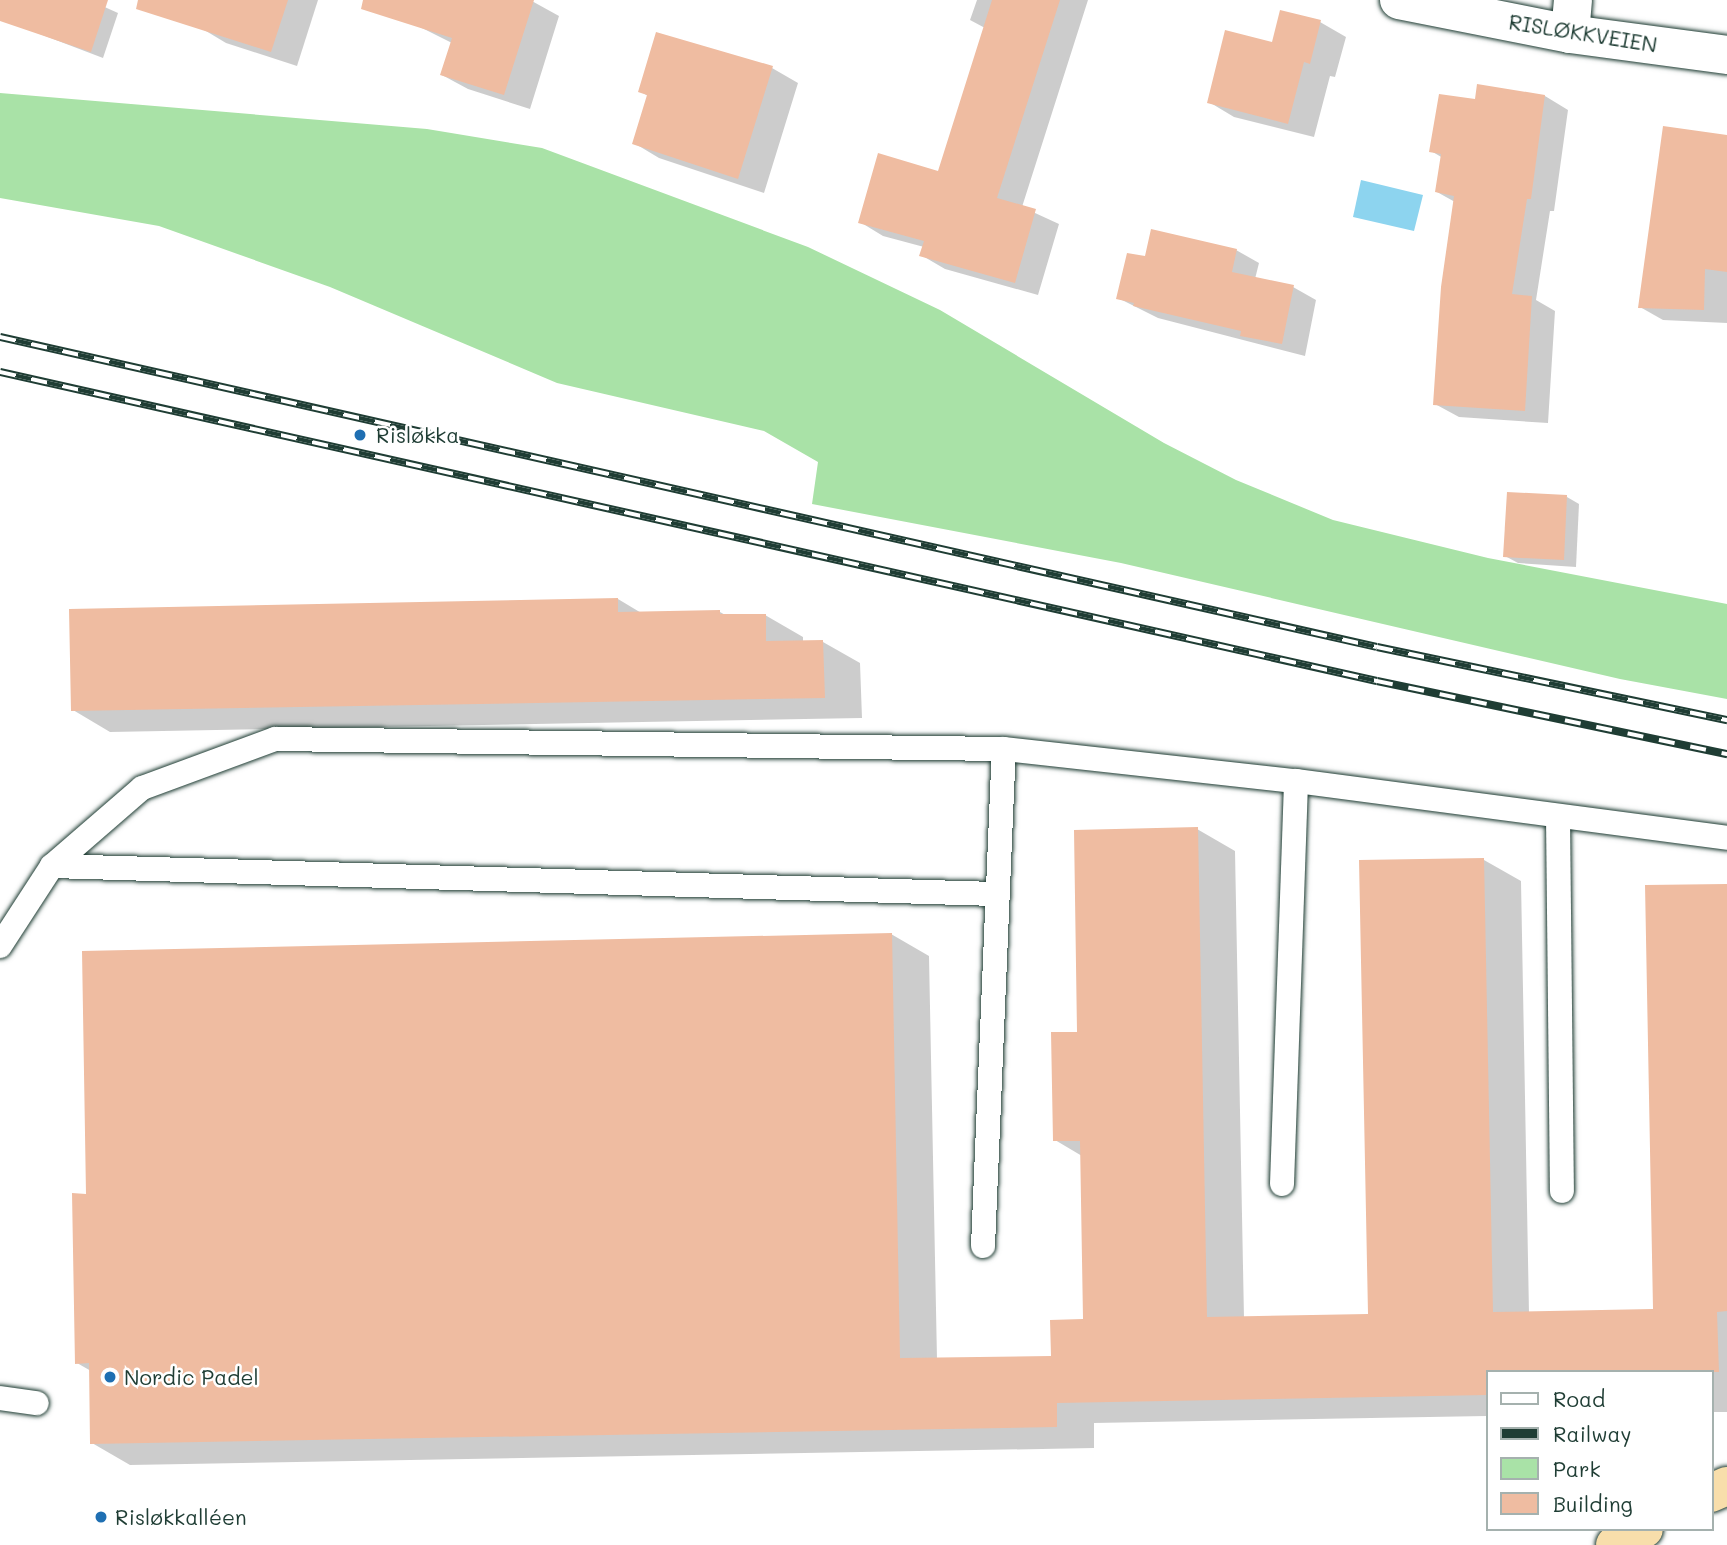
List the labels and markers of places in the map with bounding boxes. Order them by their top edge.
place label: Risløkka [376,422,459,448]
marker: Risløkka [350,425,370,445]
place label: Nordic Padel [124,1364,259,1390]
marker: Nordic Padel [102,1369,118,1385]
place label: Risløkkalléen [115,1504,247,1530]
marker: Risløkkalléen [93,1509,109,1525]

